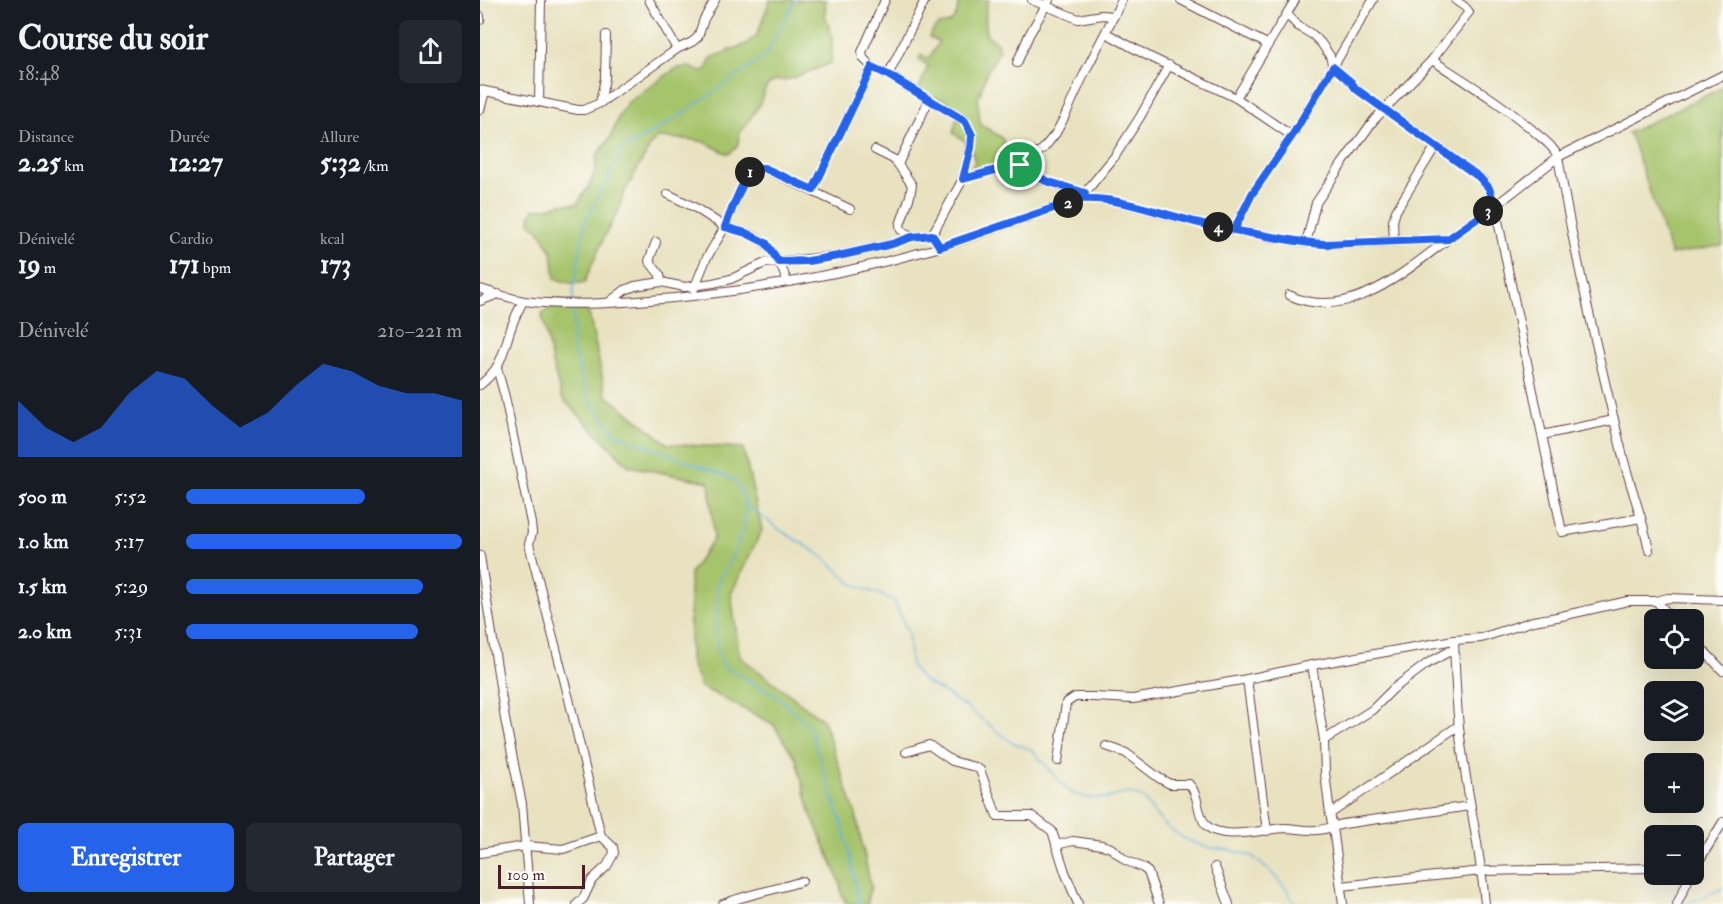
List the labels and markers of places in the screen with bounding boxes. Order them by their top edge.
pin [994,139,1045,190]
pin: 1 [735,157,765,187]
pin: 2 [1053,188,1083,218]
pin: 3 [1473,196,1503,226]
pin: 4 [1203,212,1233,242]

